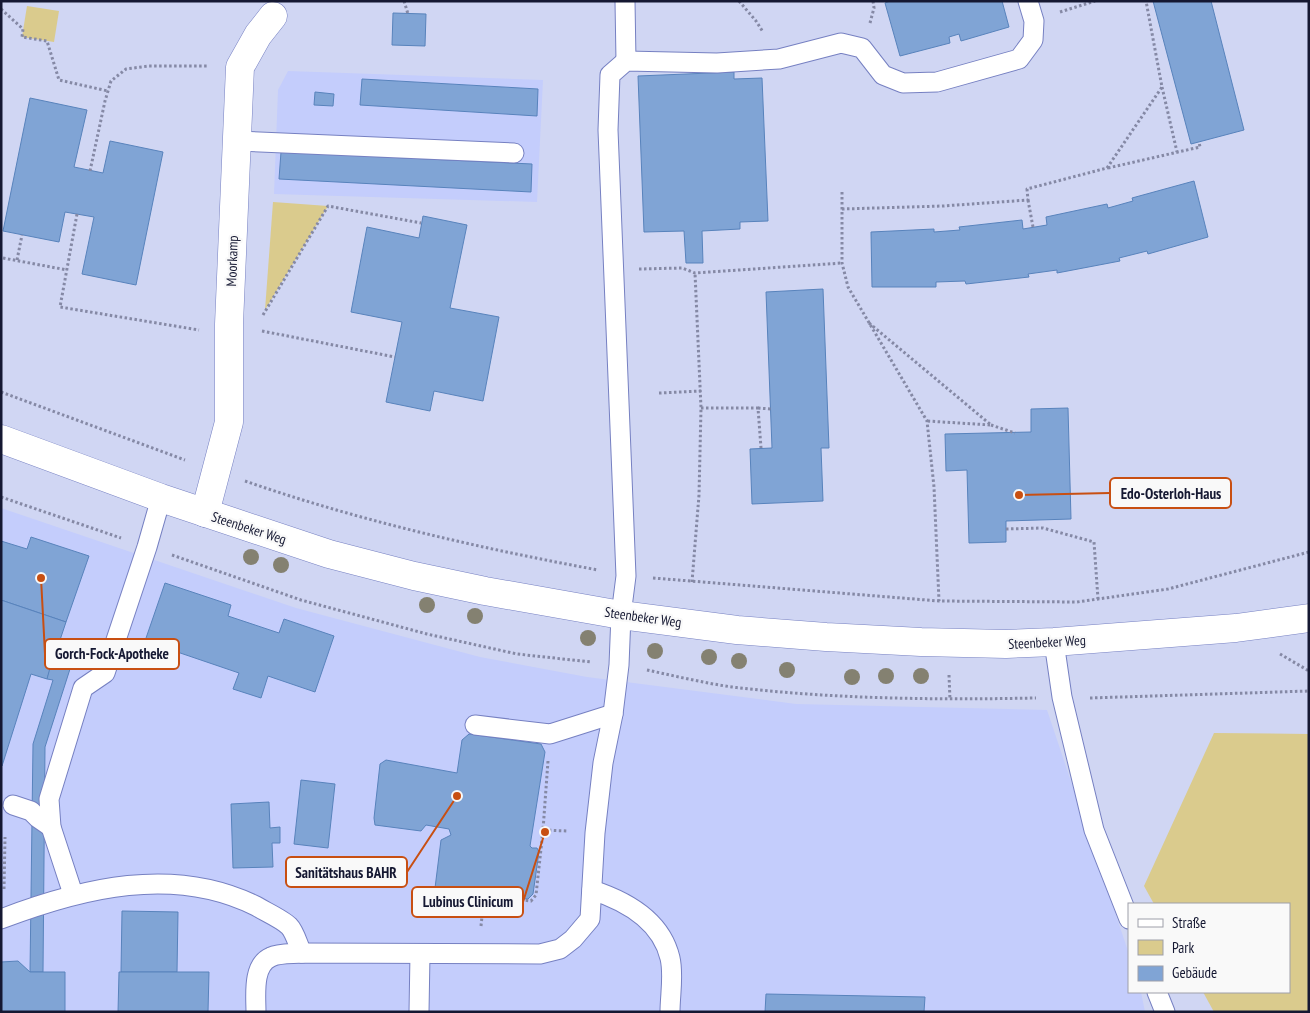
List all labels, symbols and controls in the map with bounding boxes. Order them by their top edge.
street label: Moorkamp [222,235,242,287]
callout: Edo-Osterloh-Haus [1110,478,1231,508]
text: Edo-Osterloh-Haus [1121,484,1221,503]
street label: Steenbeker Weg [209,507,289,549]
street label: Steenbeker Weg [603,603,683,631]
street label: Steenbeker Weg [1008,631,1086,653]
callout: Gorch-Fock-Apotheke [45,639,179,669]
text: Gorch-Fock-Apotheke [55,644,169,663]
callout: Sanitätshaus BAHR [286,857,407,887]
text: Sanitätshaus BAHR [295,863,397,882]
callout: Lubinus Clinicum [412,887,523,917]
text: Lubinus Clinicum [423,892,513,911]
legend [1128,903,1290,993]
text: Straße [1172,913,1206,932]
text: Park [1172,938,1194,957]
text: Gebäude [1172,963,1217,982]

